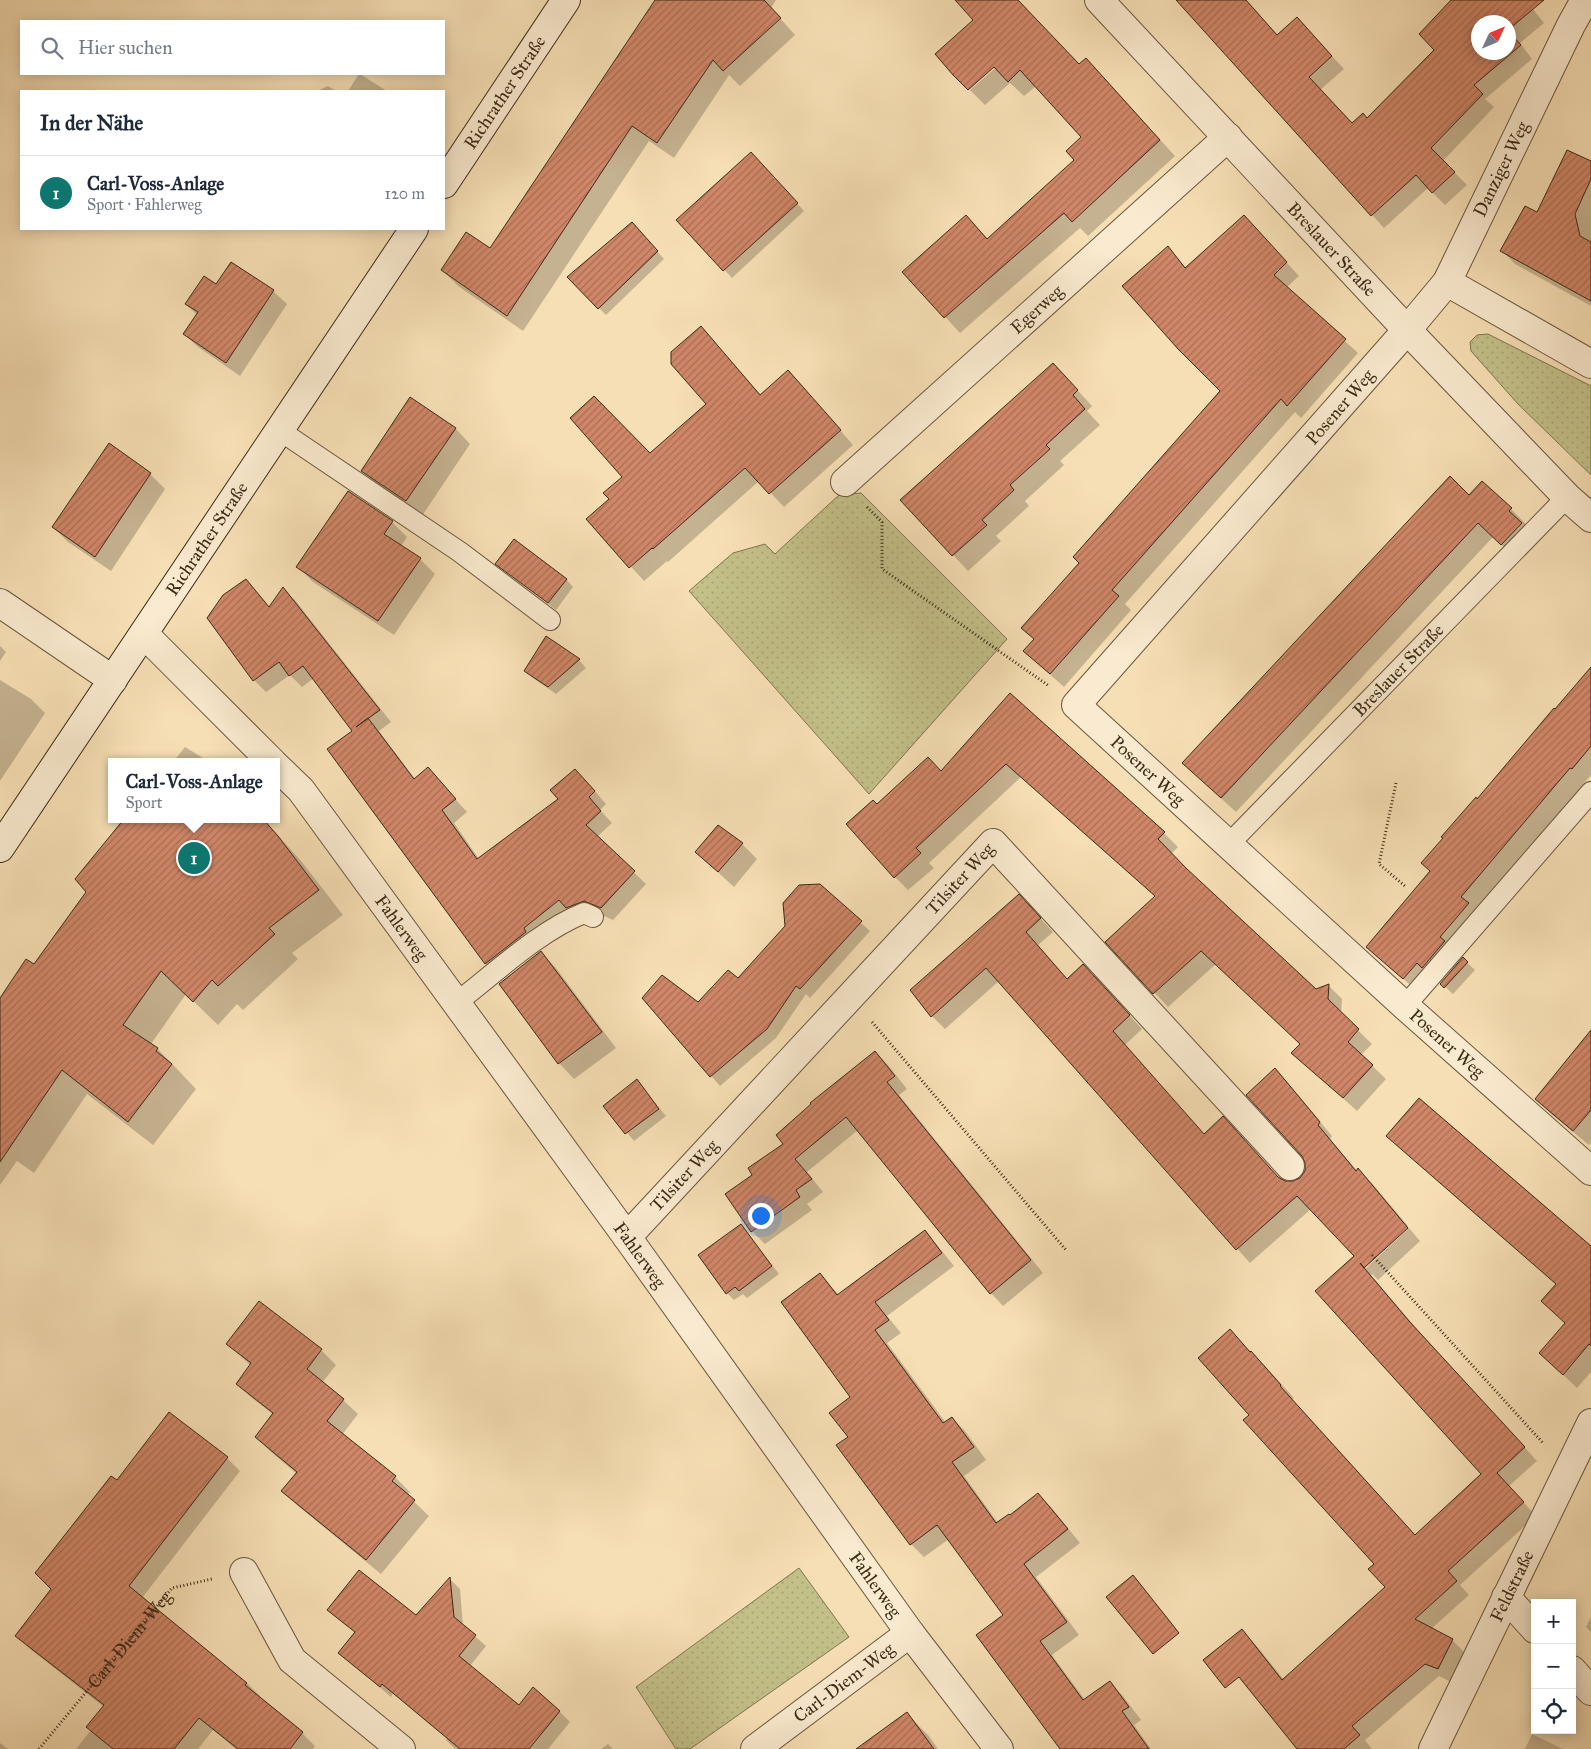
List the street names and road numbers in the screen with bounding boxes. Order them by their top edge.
street label: Richrather Straße [459,31,550,153]
street label: Danziger Weg [1468,117,1535,221]
street label: Breslauer Straße [1282,198,1381,301]
street label: Egerweg [1006,280,1069,339]
street label: Posener Weg [1301,364,1380,450]
street label: Richrather Straße [161,478,253,600]
street label: Breslauer Straße [1348,619,1448,721]
street label: Posener Weg [1106,731,1190,811]
street label: Tilsiter Weg [921,838,1000,919]
street label: Fahlerweg [370,891,433,966]
street label: Posener Weg [1405,1004,1490,1084]
street label: Tilsiter Weg [645,1134,724,1216]
street label: Fahlerweg [609,1218,671,1293]
street label: Fahlerweg [844,1547,907,1623]
street label: Feldstraße [1485,1547,1539,1626]
street label: Carl-Diem-Weg [83,1586,177,1693]
street label: Carl-Diem-Weg [789,1637,900,1727]

